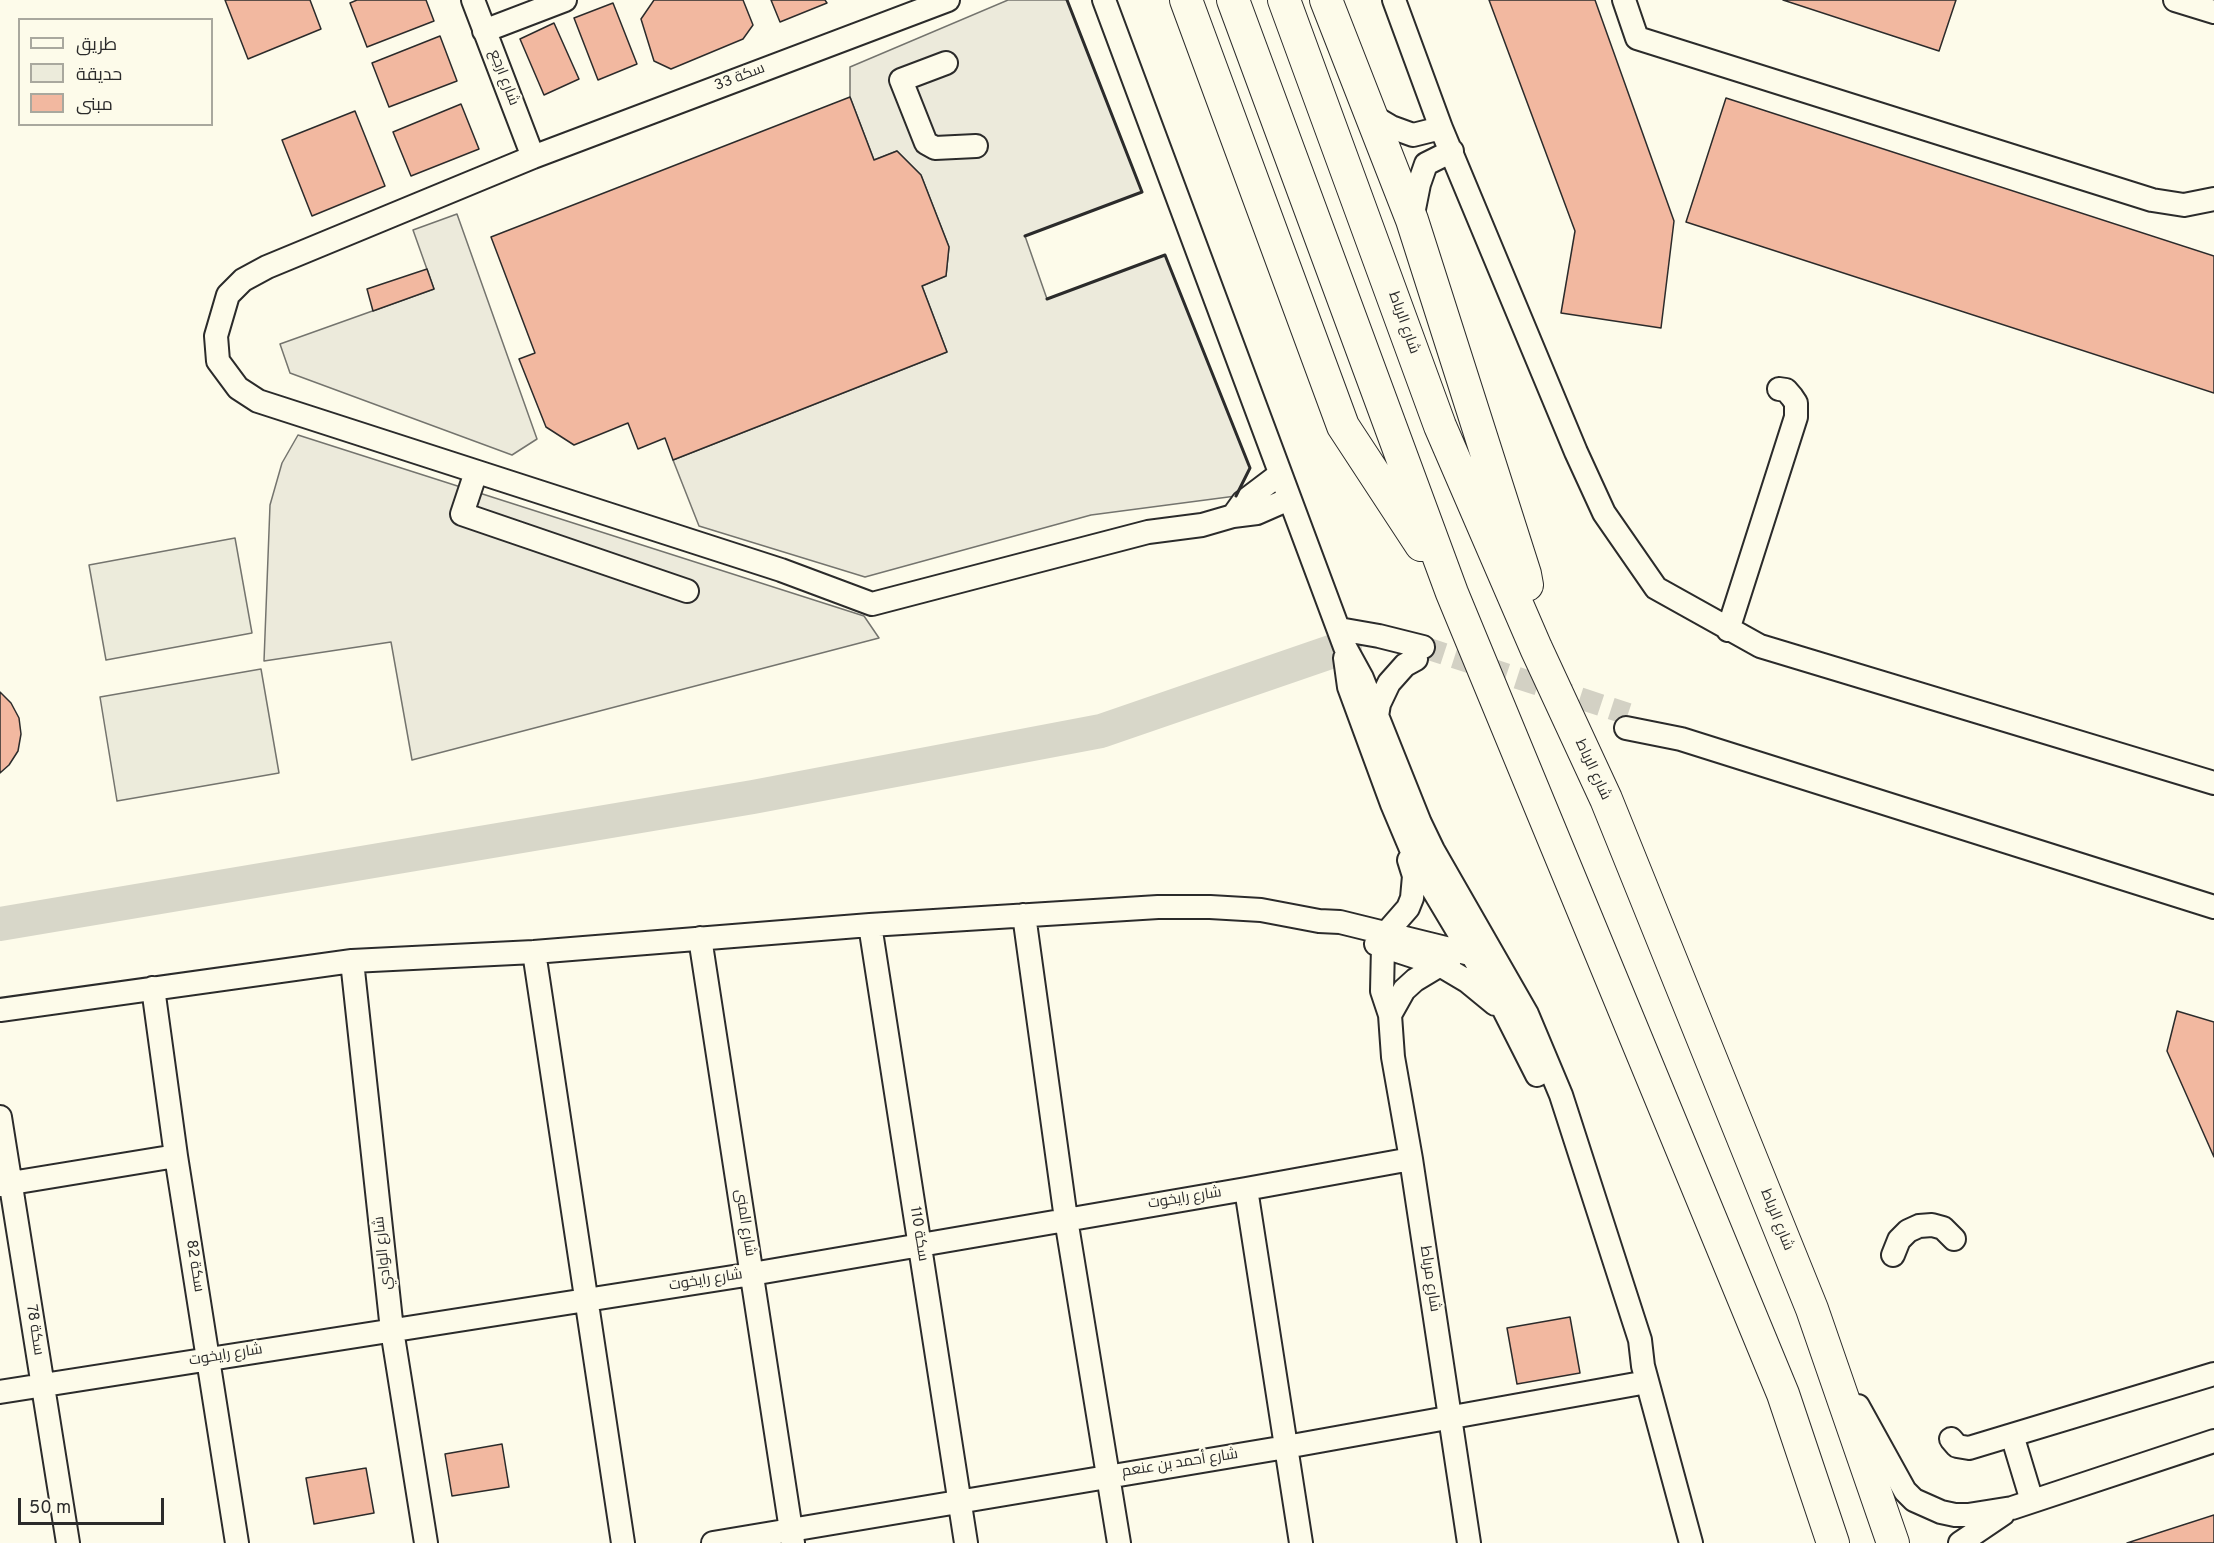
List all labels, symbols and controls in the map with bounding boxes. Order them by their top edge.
legend [18,18,213,126]
text: طريق [76,34,117,57]
street label: شارع ارجع [484,48,522,108]
street label: سكة 33 [712,60,768,96]
text: حديقة [76,64,122,87]
text: مبنى [76,94,113,117]
street label: شارع الرباط [1383,289,1423,357]
street label: شارع الرباط [1570,737,1614,803]
street label: شارع رايخوت [1147,1184,1223,1214]
street label: شارع الرباط [1755,1186,1797,1254]
street label: شارع المنى [730,1188,758,1258]
street label: سكة 110 [905,1205,931,1263]
street label: شارع الوادي [371,1215,397,1291]
street label: سكة 82 [181,1239,207,1293]
street label: شارع مرباط [1415,1245,1443,1313]
street label: شارع رايخوت [668,1266,744,1296]
street label: سكة 78 [21,1303,47,1357]
street label: شارع رايخوت [188,1341,264,1371]
street label: شارع أحمد بن عنعم [1121,1446,1239,1482]
scale bar [21,1486,166,1524]
text: 50 m [29,1497,71,1520]

